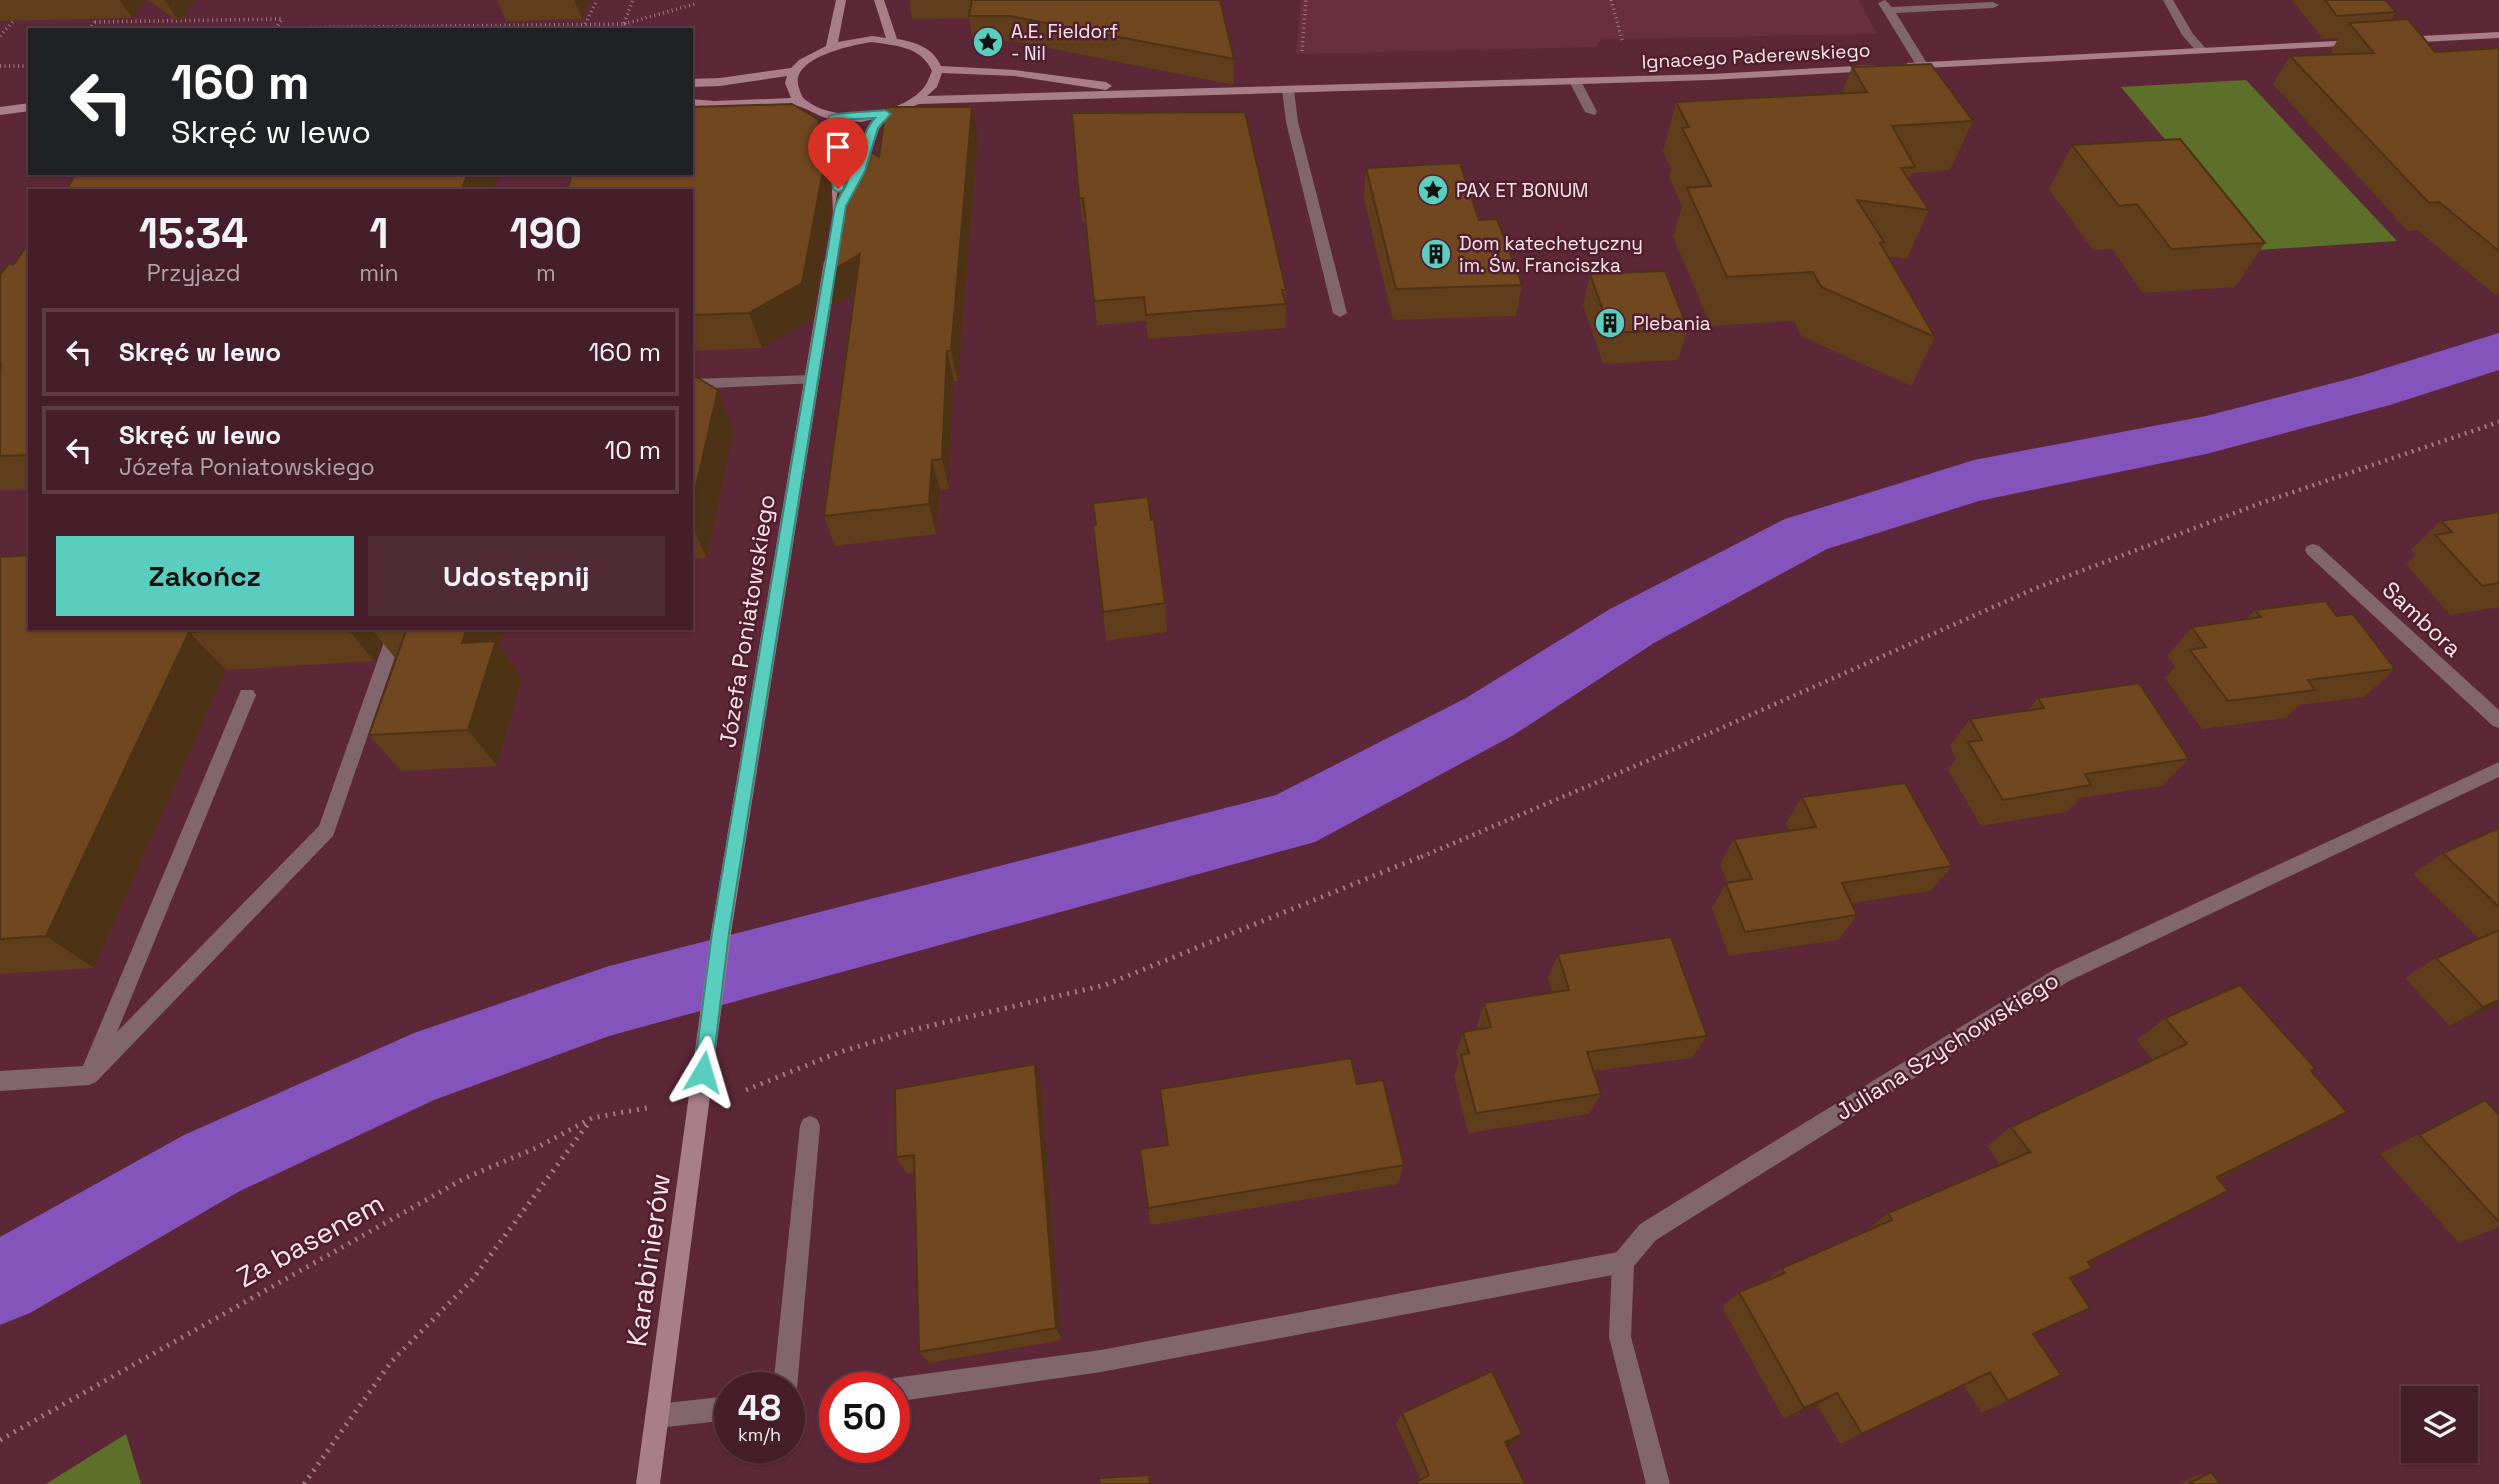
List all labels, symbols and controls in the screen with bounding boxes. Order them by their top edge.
place label: A.E. Fieldorf - Nil [1011,19,1118,66]
place icon: A.E. Fieldorf - Nil [971,25,1005,59]
street label: Ignacego Paderewskiego [1641,38,1871,74]
text: 160 m [171,51,309,113]
icon: left [56,56,147,147]
text: Skręć w lewo [171,112,371,152]
pin [808,117,868,189]
icon: arrive [819,128,857,166]
place icon: PAX ET BONUM [1416,173,1450,207]
place label: PAX ET BONUM [1456,178,1589,203]
text: 15:34 [139,207,248,260]
text: 1 [369,207,388,260]
text: 190 [510,207,582,260]
place label: Dom katechetyczny im. Św. Franciszka [1459,231,1643,278]
building icon: Dom katechetyczny im. Św. Franciszka [1419,237,1453,271]
text: Przyjazd [147,258,240,288]
text: min [359,258,399,288]
text: m [536,258,556,288]
building icon: Plebania [1593,306,1627,340]
place label: Plebania [1633,311,1711,336]
icon: left [60,333,98,371]
text: Skręć w lewo [119,335,281,369]
text: 160 m [589,335,661,369]
text: Skręć w lewo [119,418,281,452]
icon: left [60,431,98,469]
text: 10 m [604,433,661,467]
text: Józefa Poniatowskiego [119,452,375,482]
street label: Józefa Poniatowskiego [712,492,782,750]
button: Zakończ [56,536,354,616]
button: Udostępnij [368,536,665,616]
street label: Sambora [2376,575,2468,663]
street label: Juliana Szychowskiego [1830,965,2064,1127]
position arrow [666,1035,740,1109]
street label: Karabinierów [618,1171,678,1349]
street label: Za basenem [230,1185,390,1295]
speed limit sign: 50 [819,1372,910,1463]
text: 48 [738,1386,781,1430]
map controls [2401,1386,2478,1463]
button: layers [2401,1386,2478,1463]
text: km/h [738,1423,781,1446]

